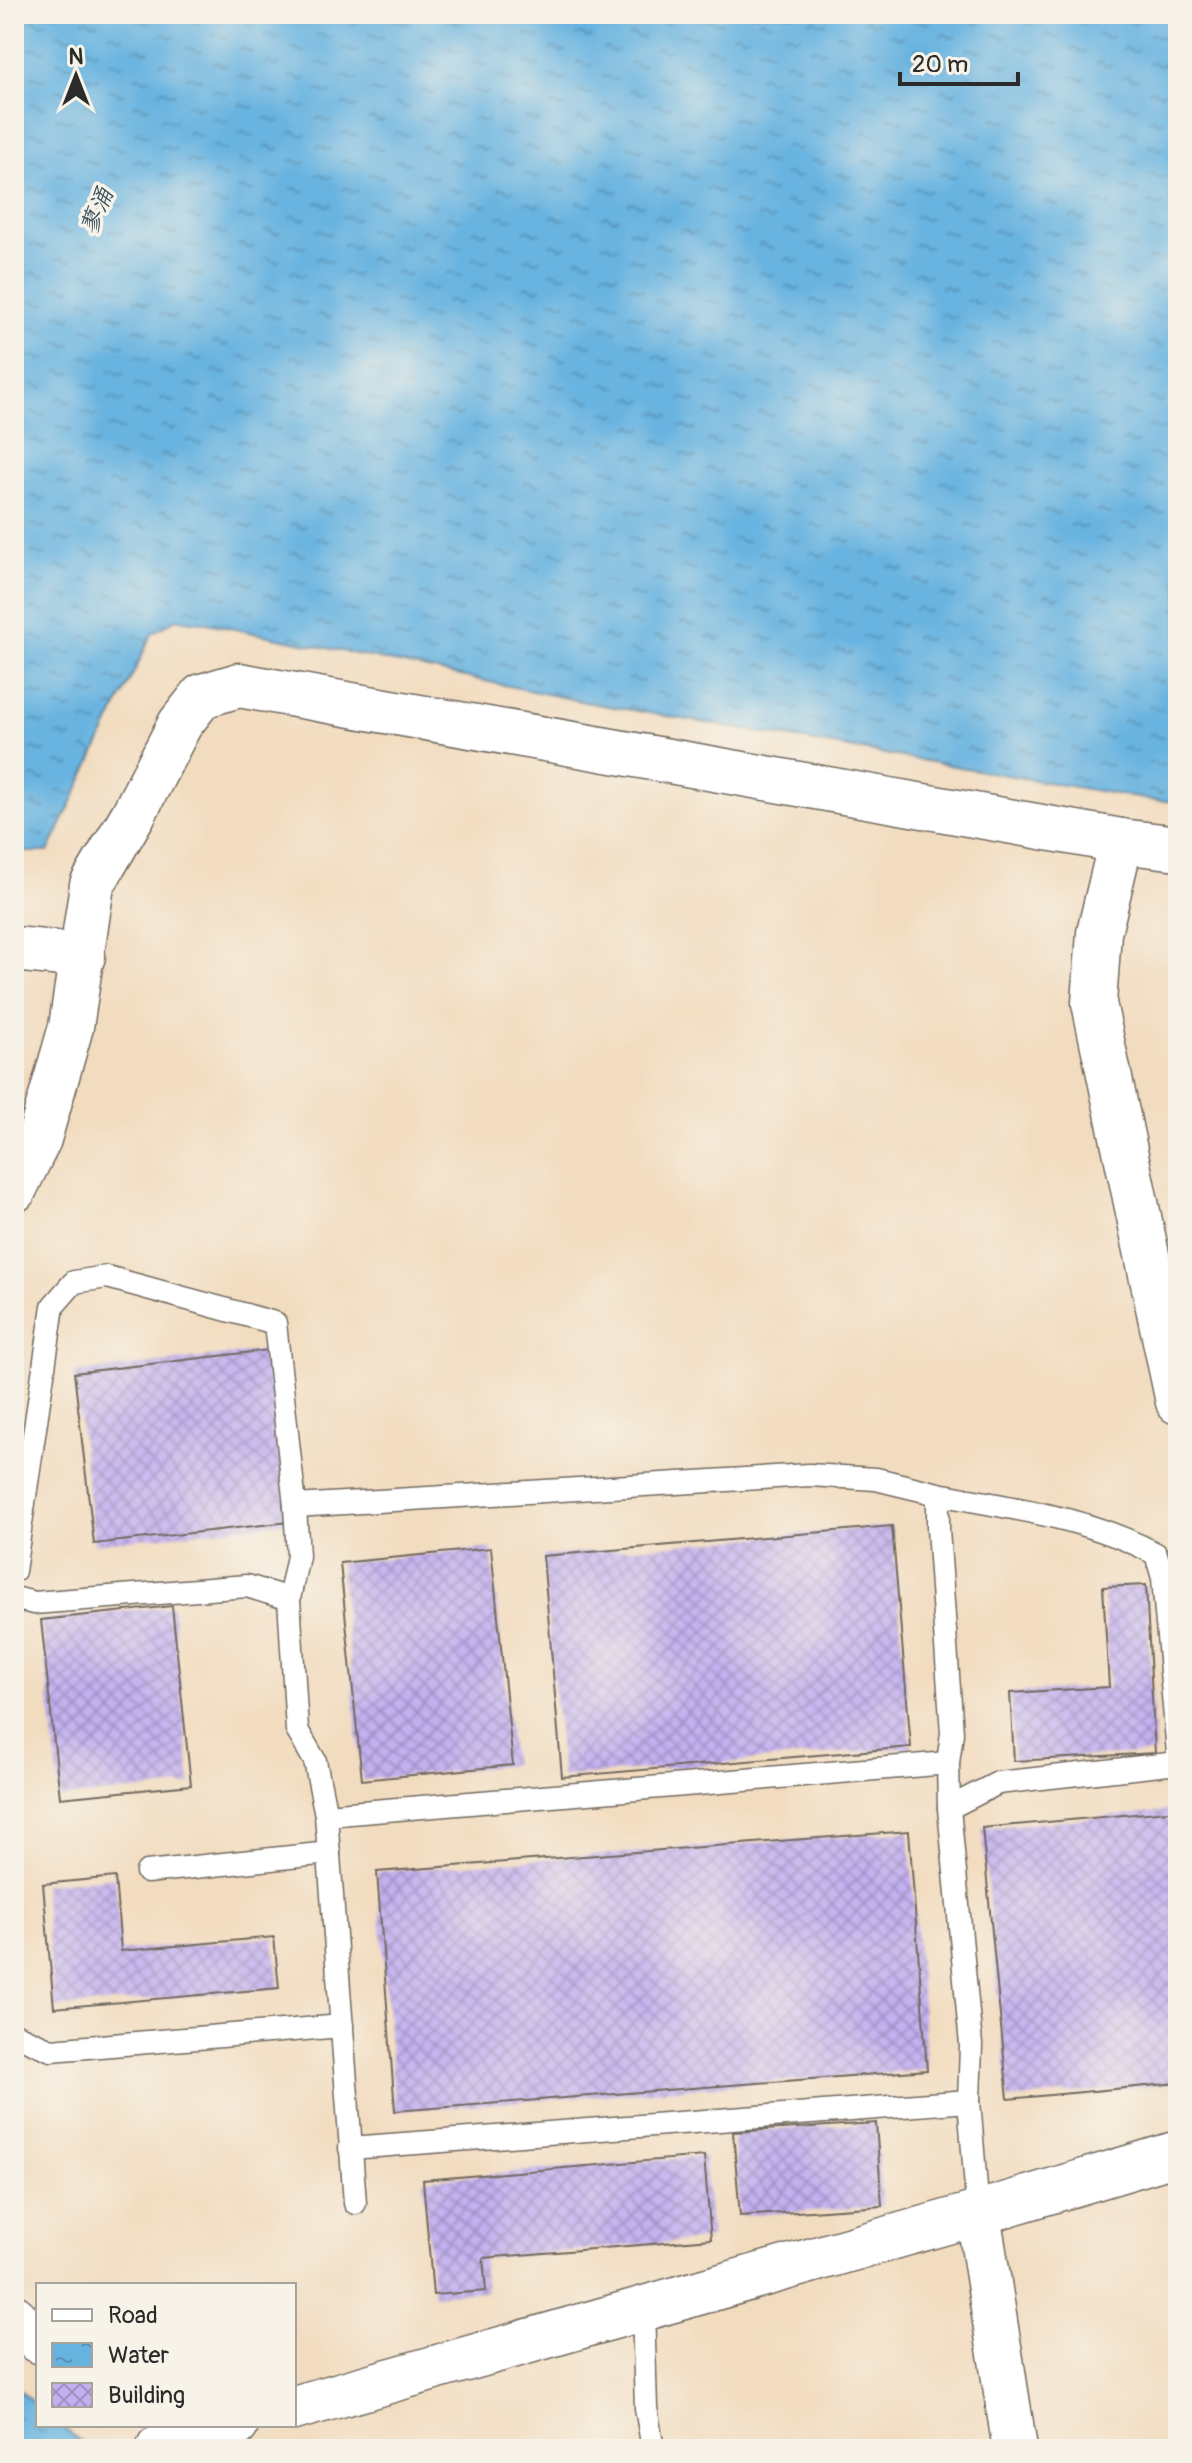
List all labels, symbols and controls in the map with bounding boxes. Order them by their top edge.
north arrow [36,36,116,116]
scale bar [900,36,1018,86]
text: N [69,43,84,71]
text: 20 m [912,50,968,79]
water label: 蓼涌 [74,182,120,239]
legend [36,2283,296,2427]
text: Road [108,2301,158,2330]
text: Water [108,2341,169,2370]
text: Building [108,2381,185,2410]

